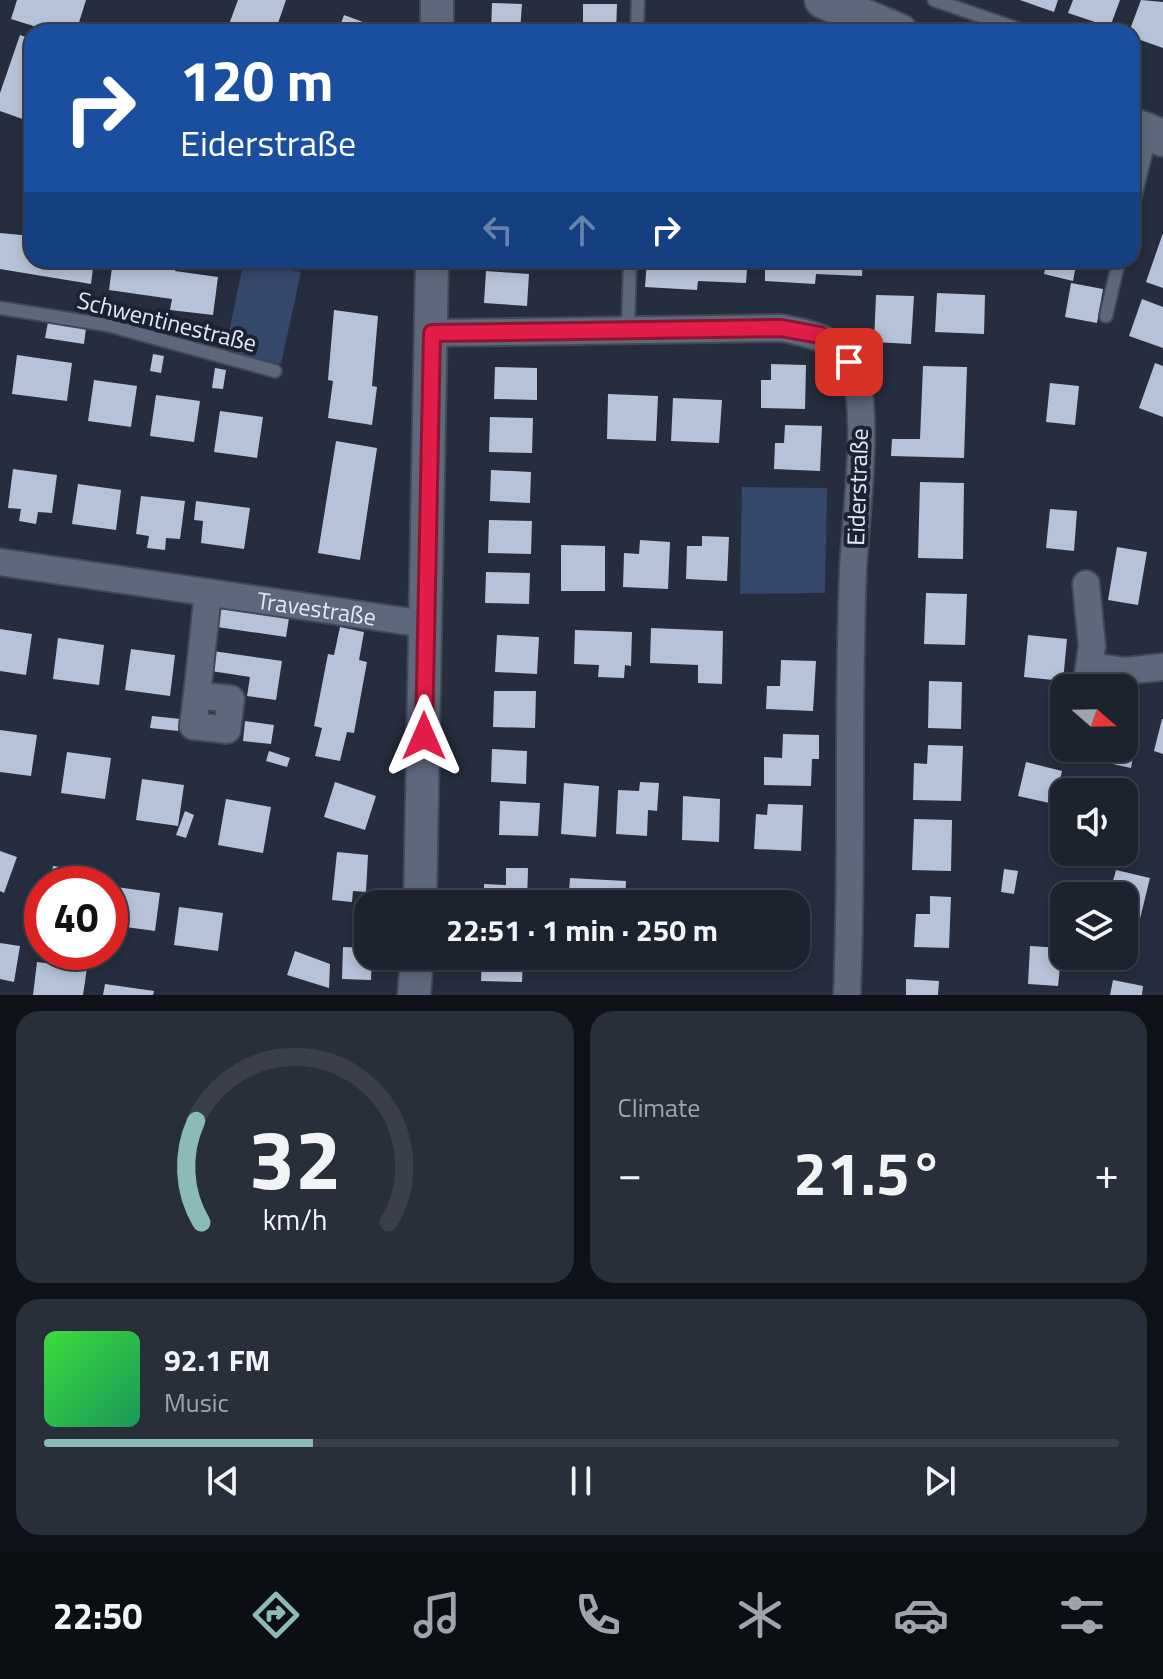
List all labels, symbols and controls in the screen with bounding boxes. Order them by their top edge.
text: 120 m [180,38,333,123]
icon: right [48,56,152,160]
text: Eiderstraße [180,115,356,170]
icon: left [476,208,520,252]
icon: ahead [560,208,604,252]
icon: right [644,208,688,252]
street label: Schwentinestraße [73,281,261,361]
pin [815,328,883,396]
icon: arrive [827,340,871,384]
street label: Eiderstraße [837,428,877,546]
street label: Travestraße [255,582,379,635]
north arrow [1050,674,1138,762]
map controls [1050,674,1138,970]
position arrow [382,694,466,778]
button: sound [1050,778,1138,866]
speed limit sign: 40 [24,866,128,970]
button: layers [1050,882,1138,970]
text: 22:51 · 1 min · 250 m [446,907,718,953]
text: Climate [618,1088,700,1127]
text: 32 [248,1095,341,1221]
text: 21.5° [793,1127,943,1218]
text: − [618,1139,642,1206]
text: + [1094,1139,1119,1206]
text: km/h [262,1198,327,1241]
text: 92.1 FM [164,1337,270,1383]
text: Music [164,1383,229,1422]
icon: previous [201,1459,245,1503]
icon: pause [559,1459,603,1503]
icon: next [918,1459,962,1503]
icon: directions [248,1587,304,1643]
icon: music [409,1587,465,1643]
icon: phone [570,1587,626,1643]
icon: climate [732,1587,788,1643]
icon: car [893,1587,949,1643]
icon: filters [1054,1587,1110,1643]
text: 22:50 [53,1588,143,1643]

